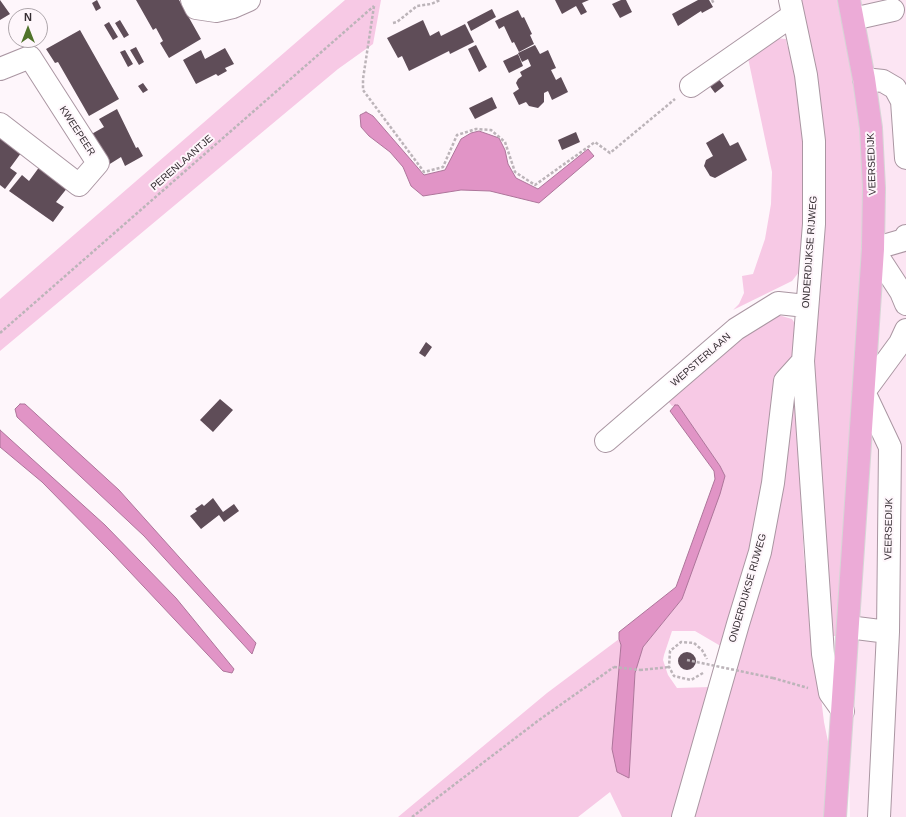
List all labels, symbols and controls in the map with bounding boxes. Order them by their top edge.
north arrow [8,8,48,48]
text: N [24,11,32,23]
street label: KWEEPEER [57,104,97,158]
street label: PERENLAANTJE [148,133,216,193]
street label: VEERSEDIJK [865,133,879,195]
street label: ONDERDIJKSE RIJWEG [800,195,820,309]
street label: WEPSTERLAAN [669,331,733,389]
street label: VEERSEDIJK [882,498,896,560]
street label: ONDERDIJKSE RIJWEG [727,532,769,644]

